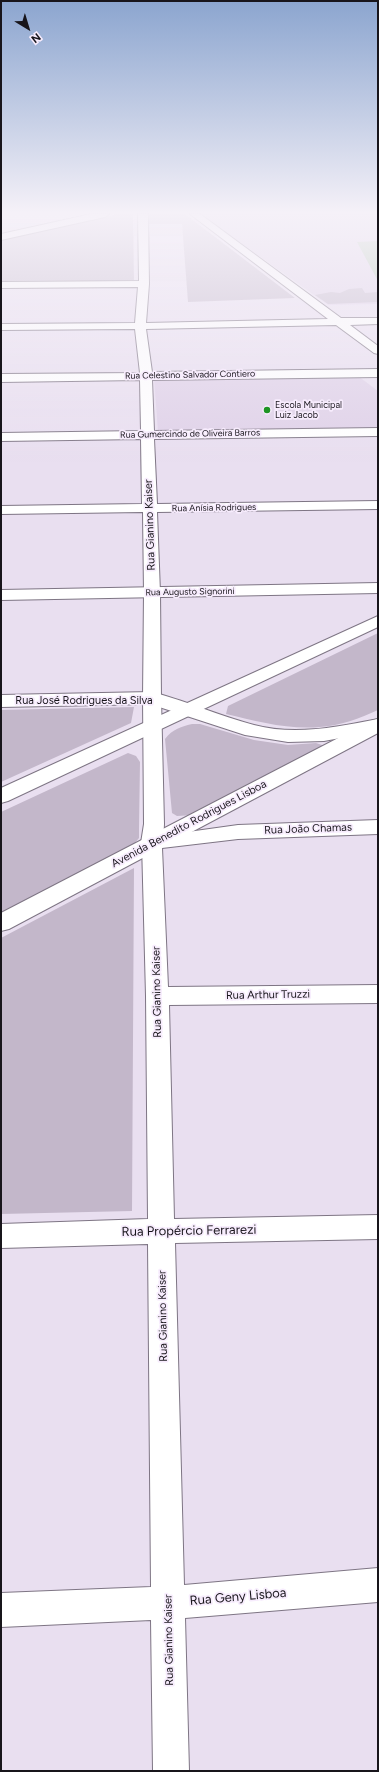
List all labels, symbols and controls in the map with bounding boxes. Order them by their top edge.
north arrow [8,8,48,48]
text: N [28,30,43,46]
street label: Rua Celestino Salvador Contiero [125,368,255,382]
place label: Escola Municipal Luiz Jacob [275,400,342,421]
marker: Escola Municipal Luiz Jacob [262,405,272,415]
street label: Rua Gumercindo de Oliveira Barros [120,427,260,441]
street label: Rua Gianino Kaiser [142,479,158,571]
street label: Rua Anísia Rodrigues [172,502,256,514]
street label: Rua Augusto Signorini [145,586,235,598]
street label: Rua José Rodrigues da Silva [15,694,153,708]
street label: Avenida Benedito Rodrigues Lisboa [109,777,269,871]
street label: Rua João Chamas [264,821,352,837]
street label: Rua Gianino Kaiser [150,946,164,1038]
street label: Rua Arthur Truzzi [226,988,310,1002]
street label: Rua Propércio Ferrarezi [121,1222,257,1240]
street label: Rua Gianino Kaiser [156,1270,170,1362]
street label: Rua Geny Lisboa [189,1585,287,1609]
street label: Rua Gianino Kaiser [162,1594,176,1686]

